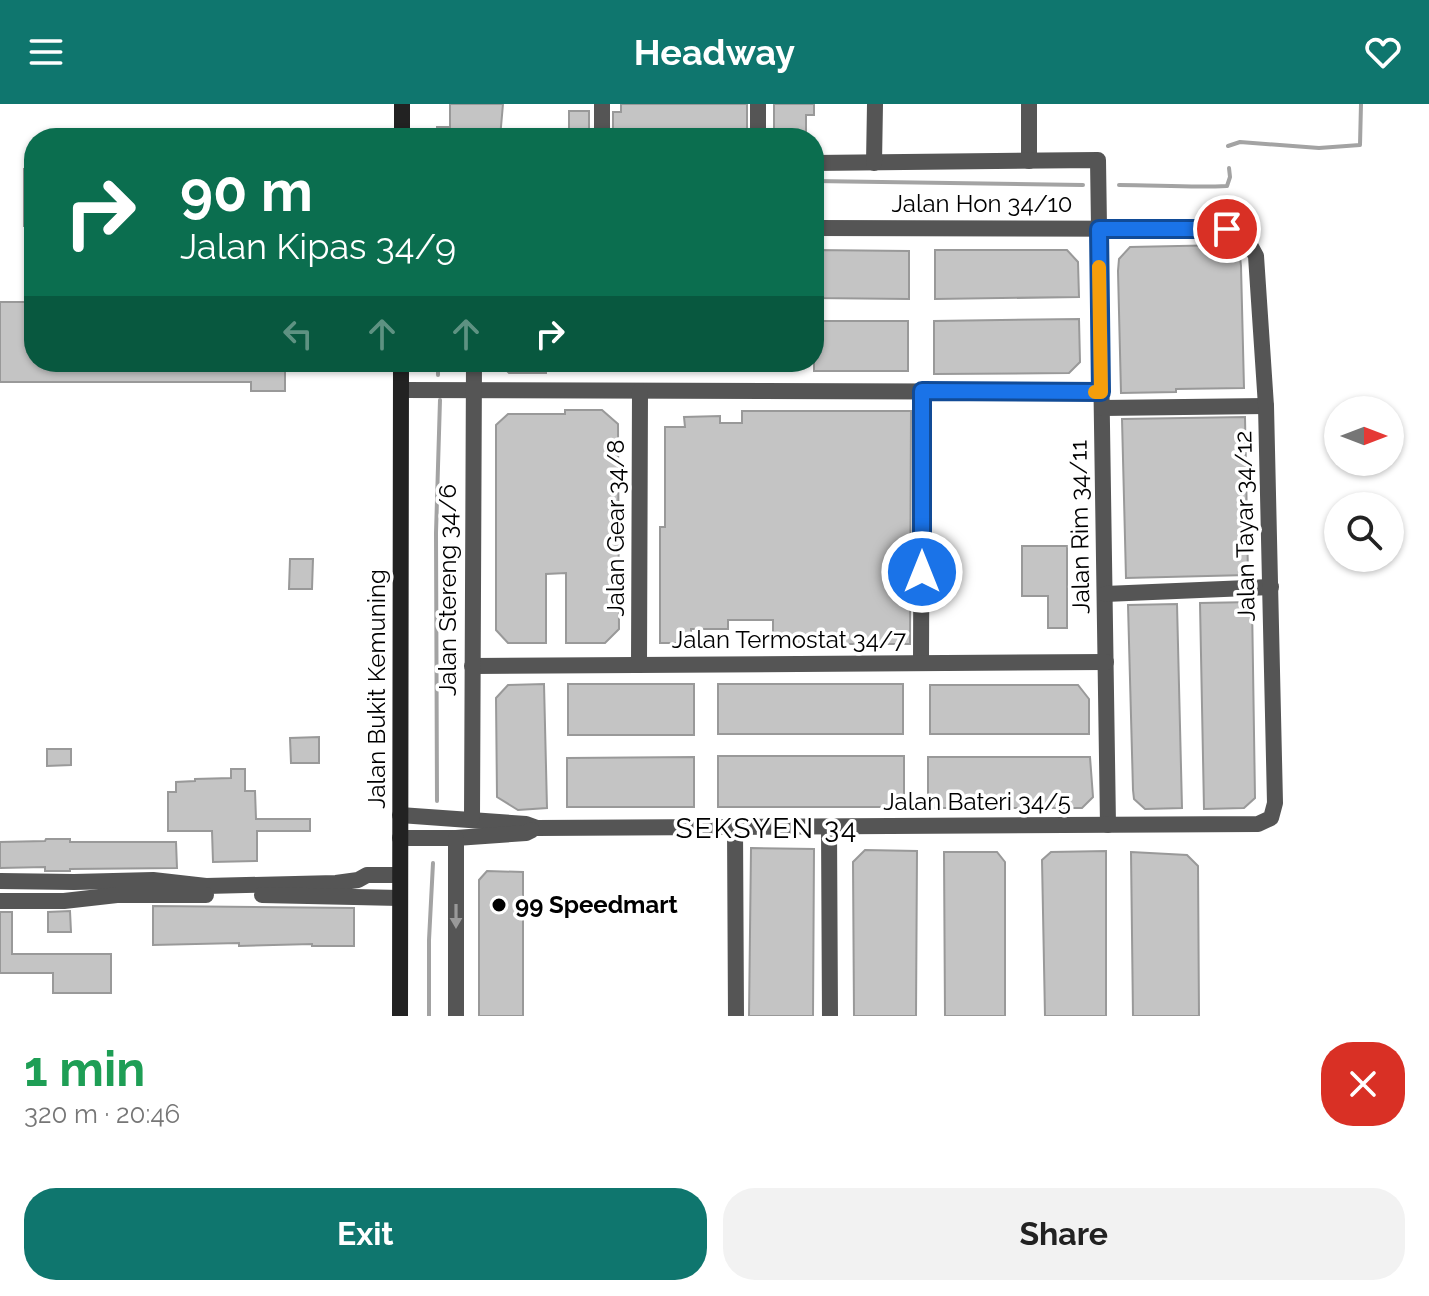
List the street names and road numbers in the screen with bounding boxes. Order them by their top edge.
street label: Jalan Hon 34/10 [892,189,1072,218]
street label: Jalan Tayar 34/12 [1228,430,1261,622]
street label: Jalan Gear 34/8 [601,440,630,616]
street label: Jalan Rim 34/11 [1063,440,1096,614]
street label: Jalan Stereng 34/6 [433,484,462,696]
street label: Jalan Bukit Kemuning [362,569,391,809]
street label: Jalan Termostat 34/7 [672,625,906,654]
street label: Jalan Bateri 34/5 [883,787,1071,816]

